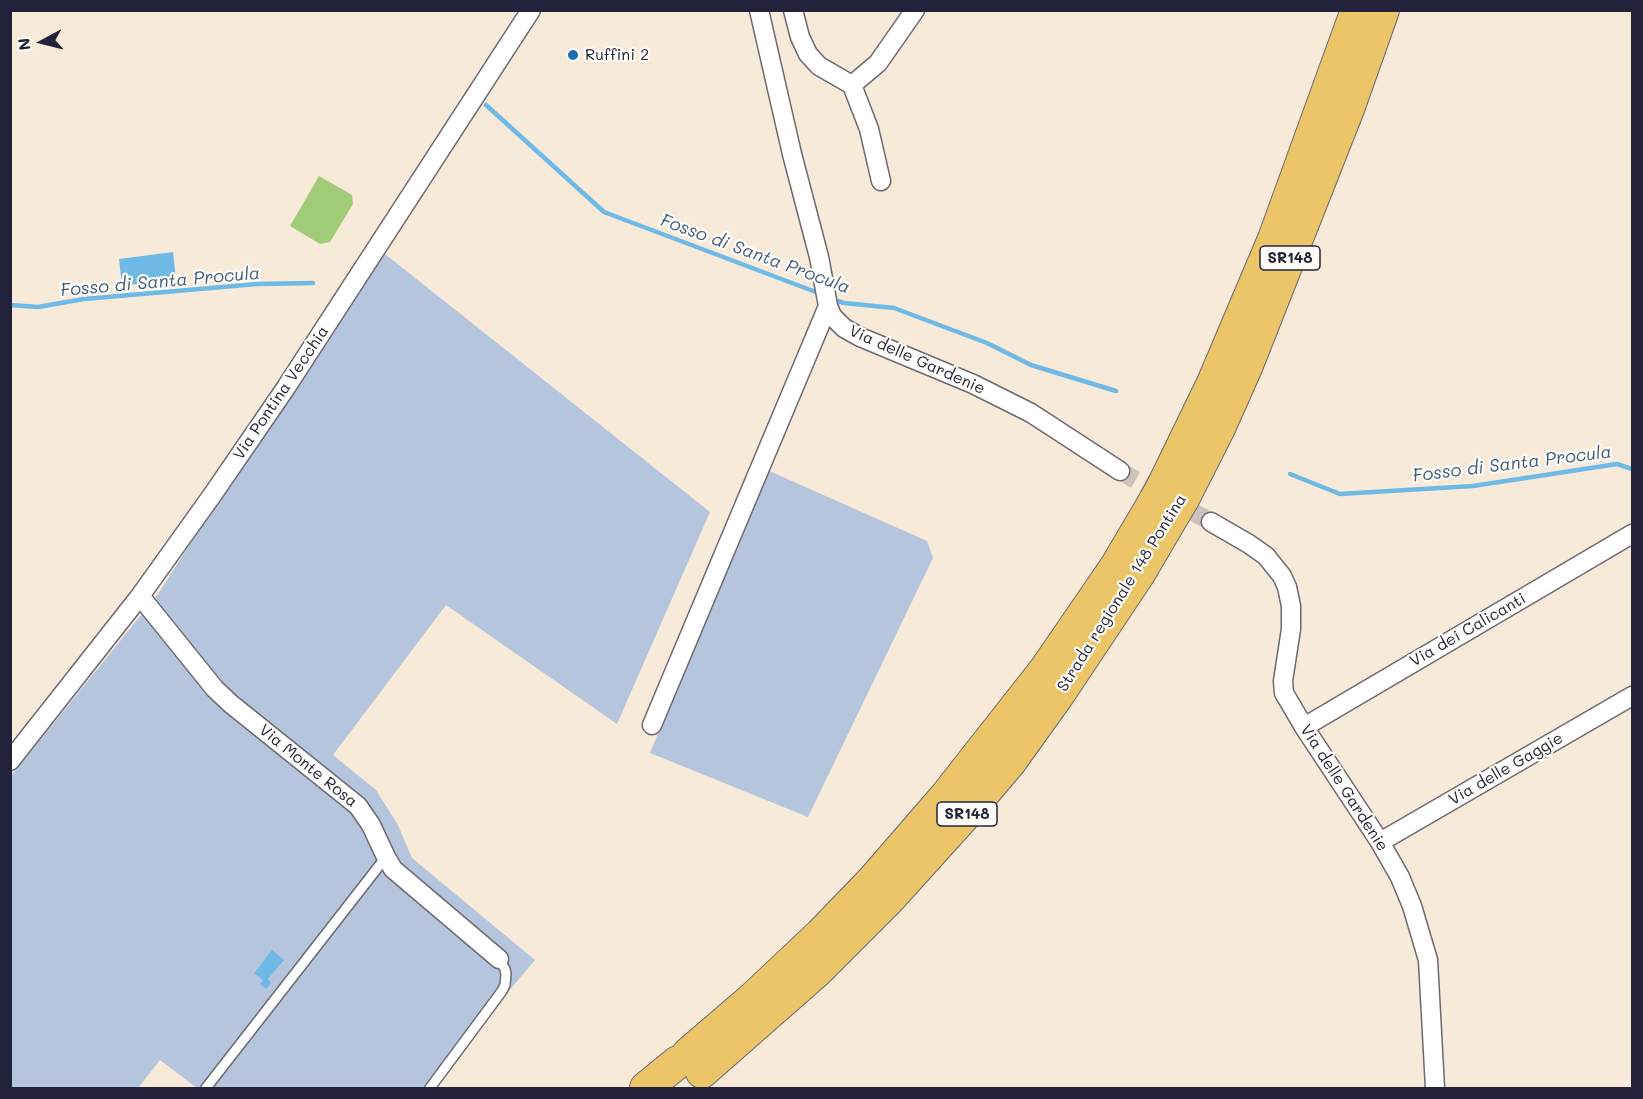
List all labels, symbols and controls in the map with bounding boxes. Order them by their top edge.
north arrow [12,12,72,72]
text: N [12,37,35,52]
place label: Ruffini 2 [585,45,649,65]
marker: Ruffini 2 [566,48,580,62]
water label: Fosso di Santa Procula [657,210,853,298]
road number: SR148 [1260,246,1320,270]
water label: Fosso di Santa Procula [59,263,261,301]
street label: Via delle Gardenie [846,321,988,399]
street label: Via Pontina Vecchia [229,322,333,464]
water label: Fosso di Santa Procula [1411,441,1613,487]
street label: Strada regionale 148 Pontina [1053,491,1191,695]
street label: Via dei Calicanti [1407,589,1529,671]
street label: Via Monte Rosa [255,720,361,812]
street label: Via delle Gardenie [1296,721,1392,855]
street label: Via delle Gaggie [1446,729,1566,809]
road number: SR148 [937,802,997,826]

